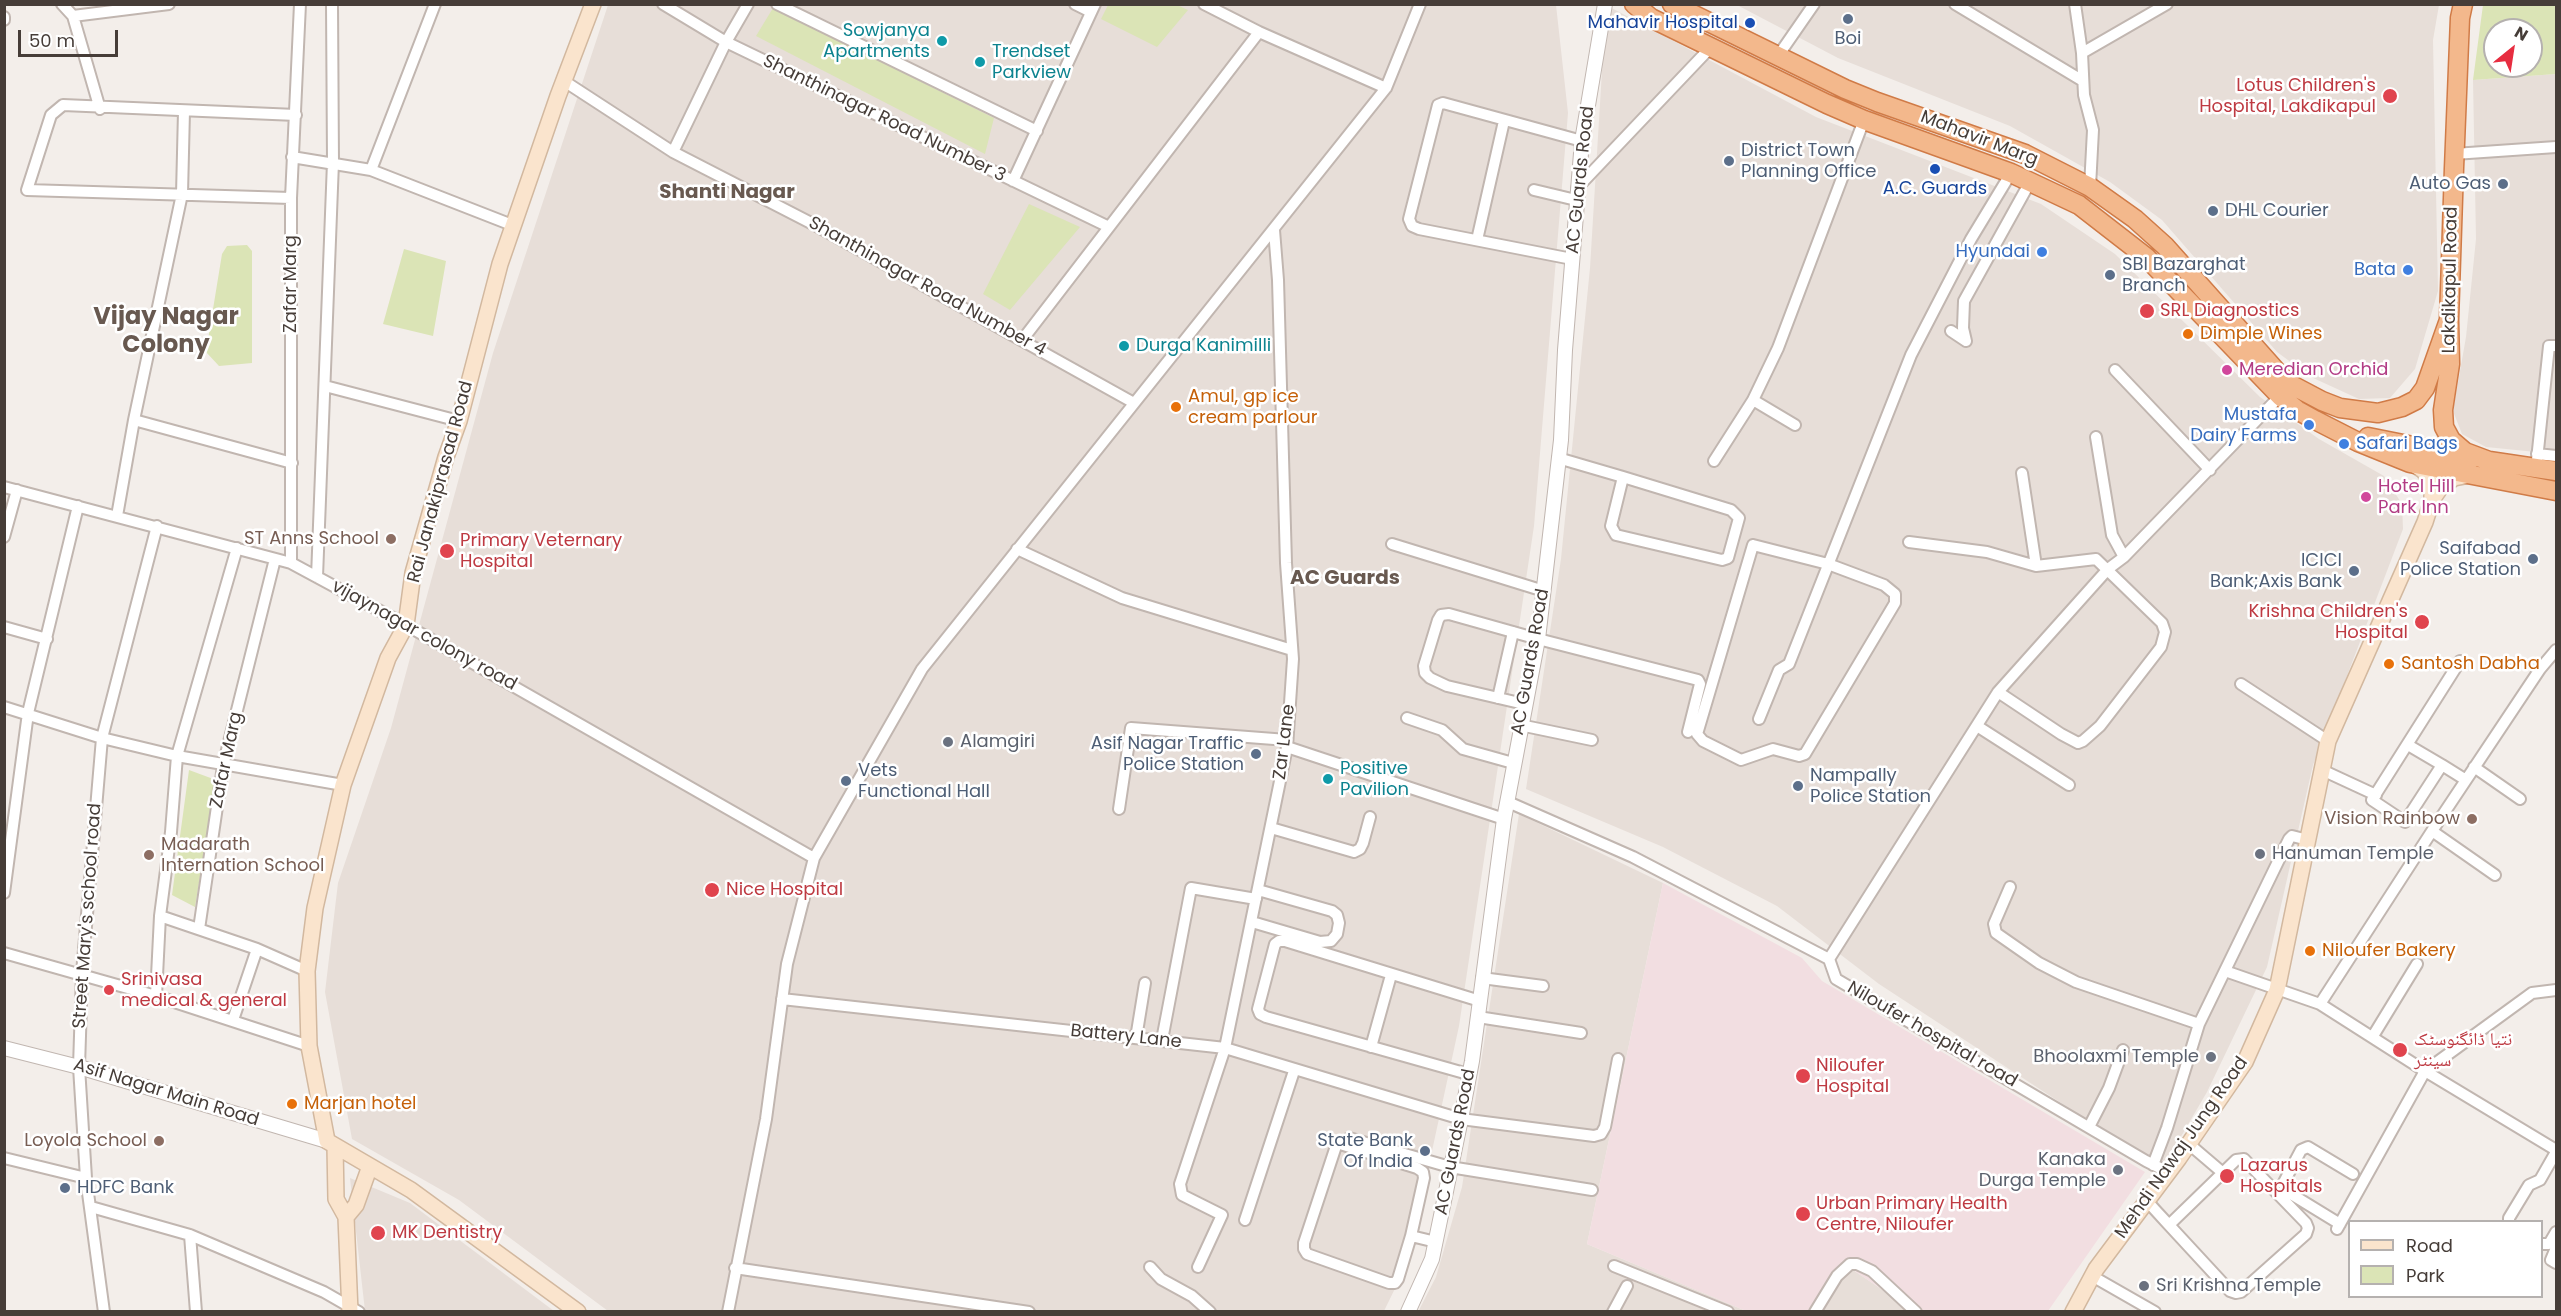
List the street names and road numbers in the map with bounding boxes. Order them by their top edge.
street label: Shanthinagar Road Number 3 [759,51,1009,187]
street label: AC Guards Road [1563,105,1599,255]
street label: Mahavir Marg [1917,107,2041,171]
street label: Lakdikapul Road [2439,206,2463,354]
street label: Shanthinagar Road Number 4 [804,213,1050,361]
street label: Zafar Marg [280,235,302,333]
street label: Rai Janakiprasad Road [404,379,478,585]
street label: vijaynagar colony road [328,576,520,696]
street label: AC Guards Road [1507,587,1555,737]
street label: Zar Lane [1270,703,1300,781]
street label: Zafar Marg [206,710,248,810]
street label: Street Mary's school road [69,803,107,1029]
street label: Niloufer hospital road [1843,977,2021,1093]
street label: Battery Lane [1069,1020,1183,1054]
street label: Mehdi Nawaj Jung Road [2111,1053,2253,1243]
street label: Asif Nagar Main Road [71,1055,261,1131]
street label: AC Guards Road [1431,1067,1481,1217]

